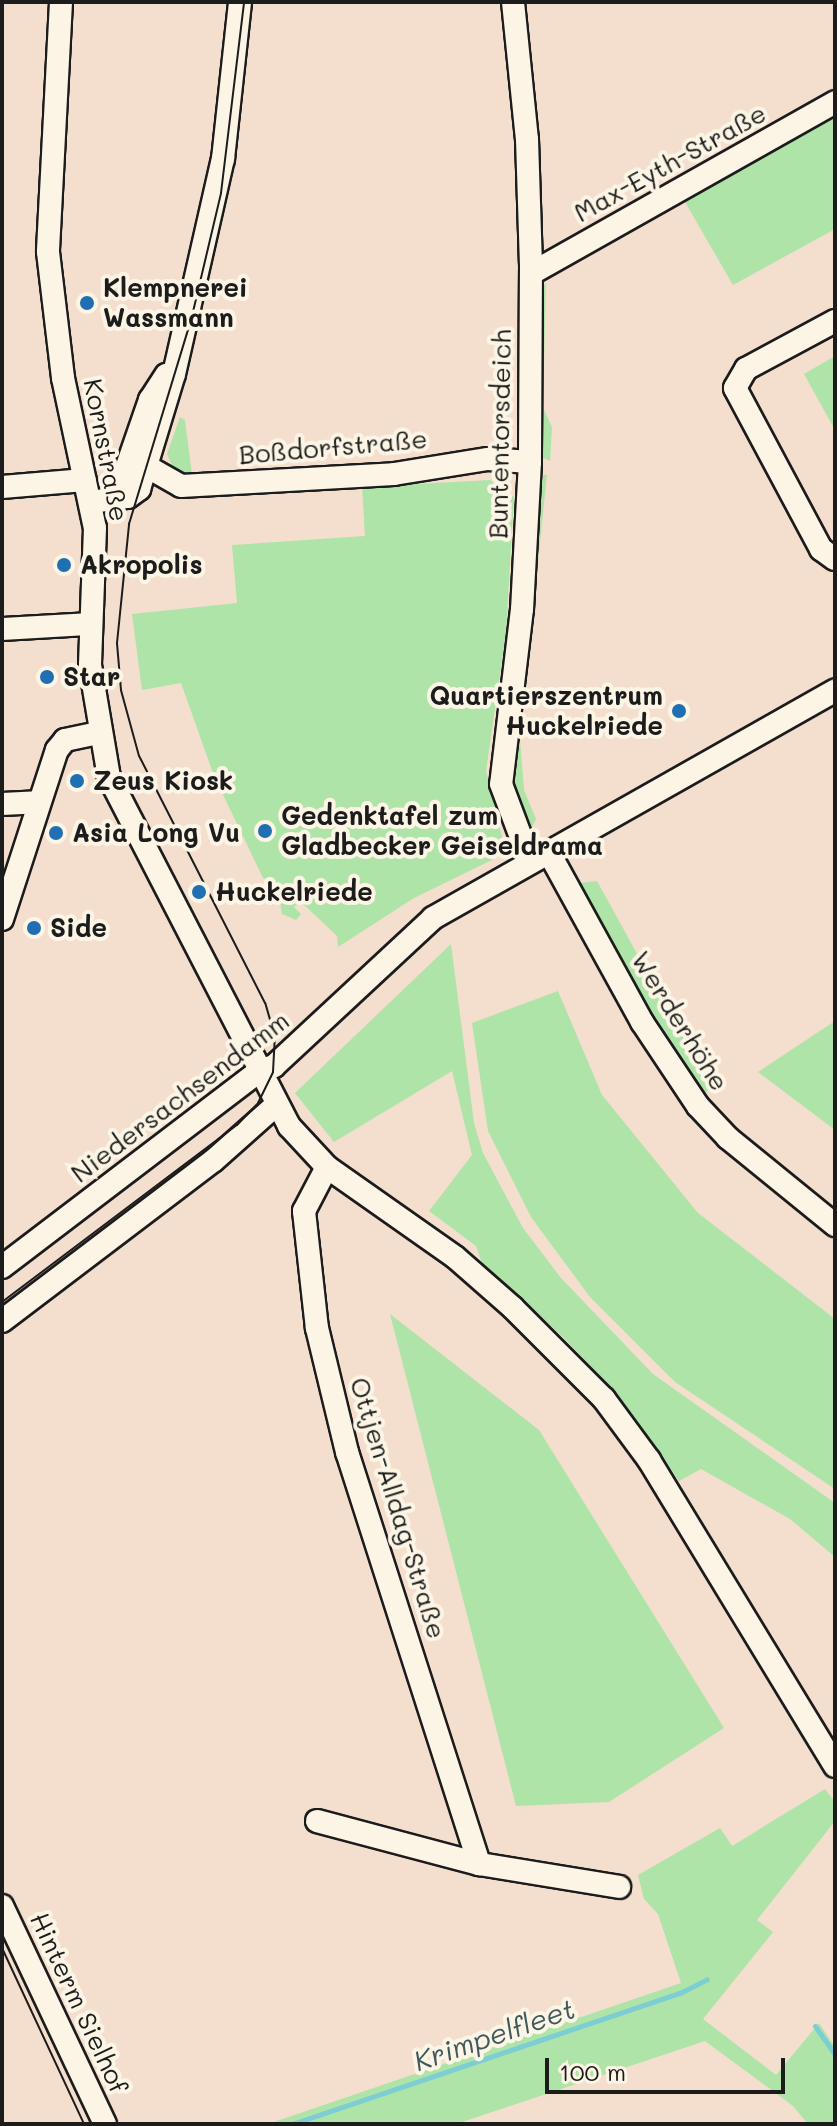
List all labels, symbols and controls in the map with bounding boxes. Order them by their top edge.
street label: Max-Eyth-Straße [569,97,771,229]
place label: Klempnerei Wassmann [103,272,248,334]
marker: Klempnerei Wassmann [78,294,96,312]
street label: Buntentorsdeich [483,329,517,539]
street label: Kornstraße [77,376,135,524]
street label: Boßdorfstraße [237,423,429,471]
place label: Akropolis [80,549,203,581]
marker: Akropolis [55,556,73,574]
place label: Star [63,661,120,693]
marker: Star [38,668,56,686]
place label: Quartierszentrum Huckelriede [429,680,663,742]
marker: Quartierszentrum Huckelriede [670,702,688,720]
place label: Zeus Kiosk [93,765,233,797]
marker: Zeus Kiosk [68,772,86,790]
place label: Gedenktafel zum Gladbecker Geiseldrama [281,800,603,862]
place label: Asia Long Vu [72,817,240,849]
marker: Gedenktafel zum Gladbecker Geiseldrama [256,822,274,840]
marker: Asia Long Vu [47,824,65,842]
place label: Huckelriede [215,876,373,908]
marker: Huckelriede [190,883,208,901]
place label: Side [50,912,107,944]
marker: Side [25,919,43,937]
street label: Werderhöhe [625,946,735,1096]
street label: Niedersachsendamm [65,1005,295,1189]
street label: Ottjen-Alldag-Straße [343,1374,453,1642]
street label: Hinterm Sielhof [23,1908,135,2098]
water label: Krimpelfleet [409,1991,579,2077]
scale bar [549,2042,789,2092]
text: 100 m [559,2056,626,2087]

